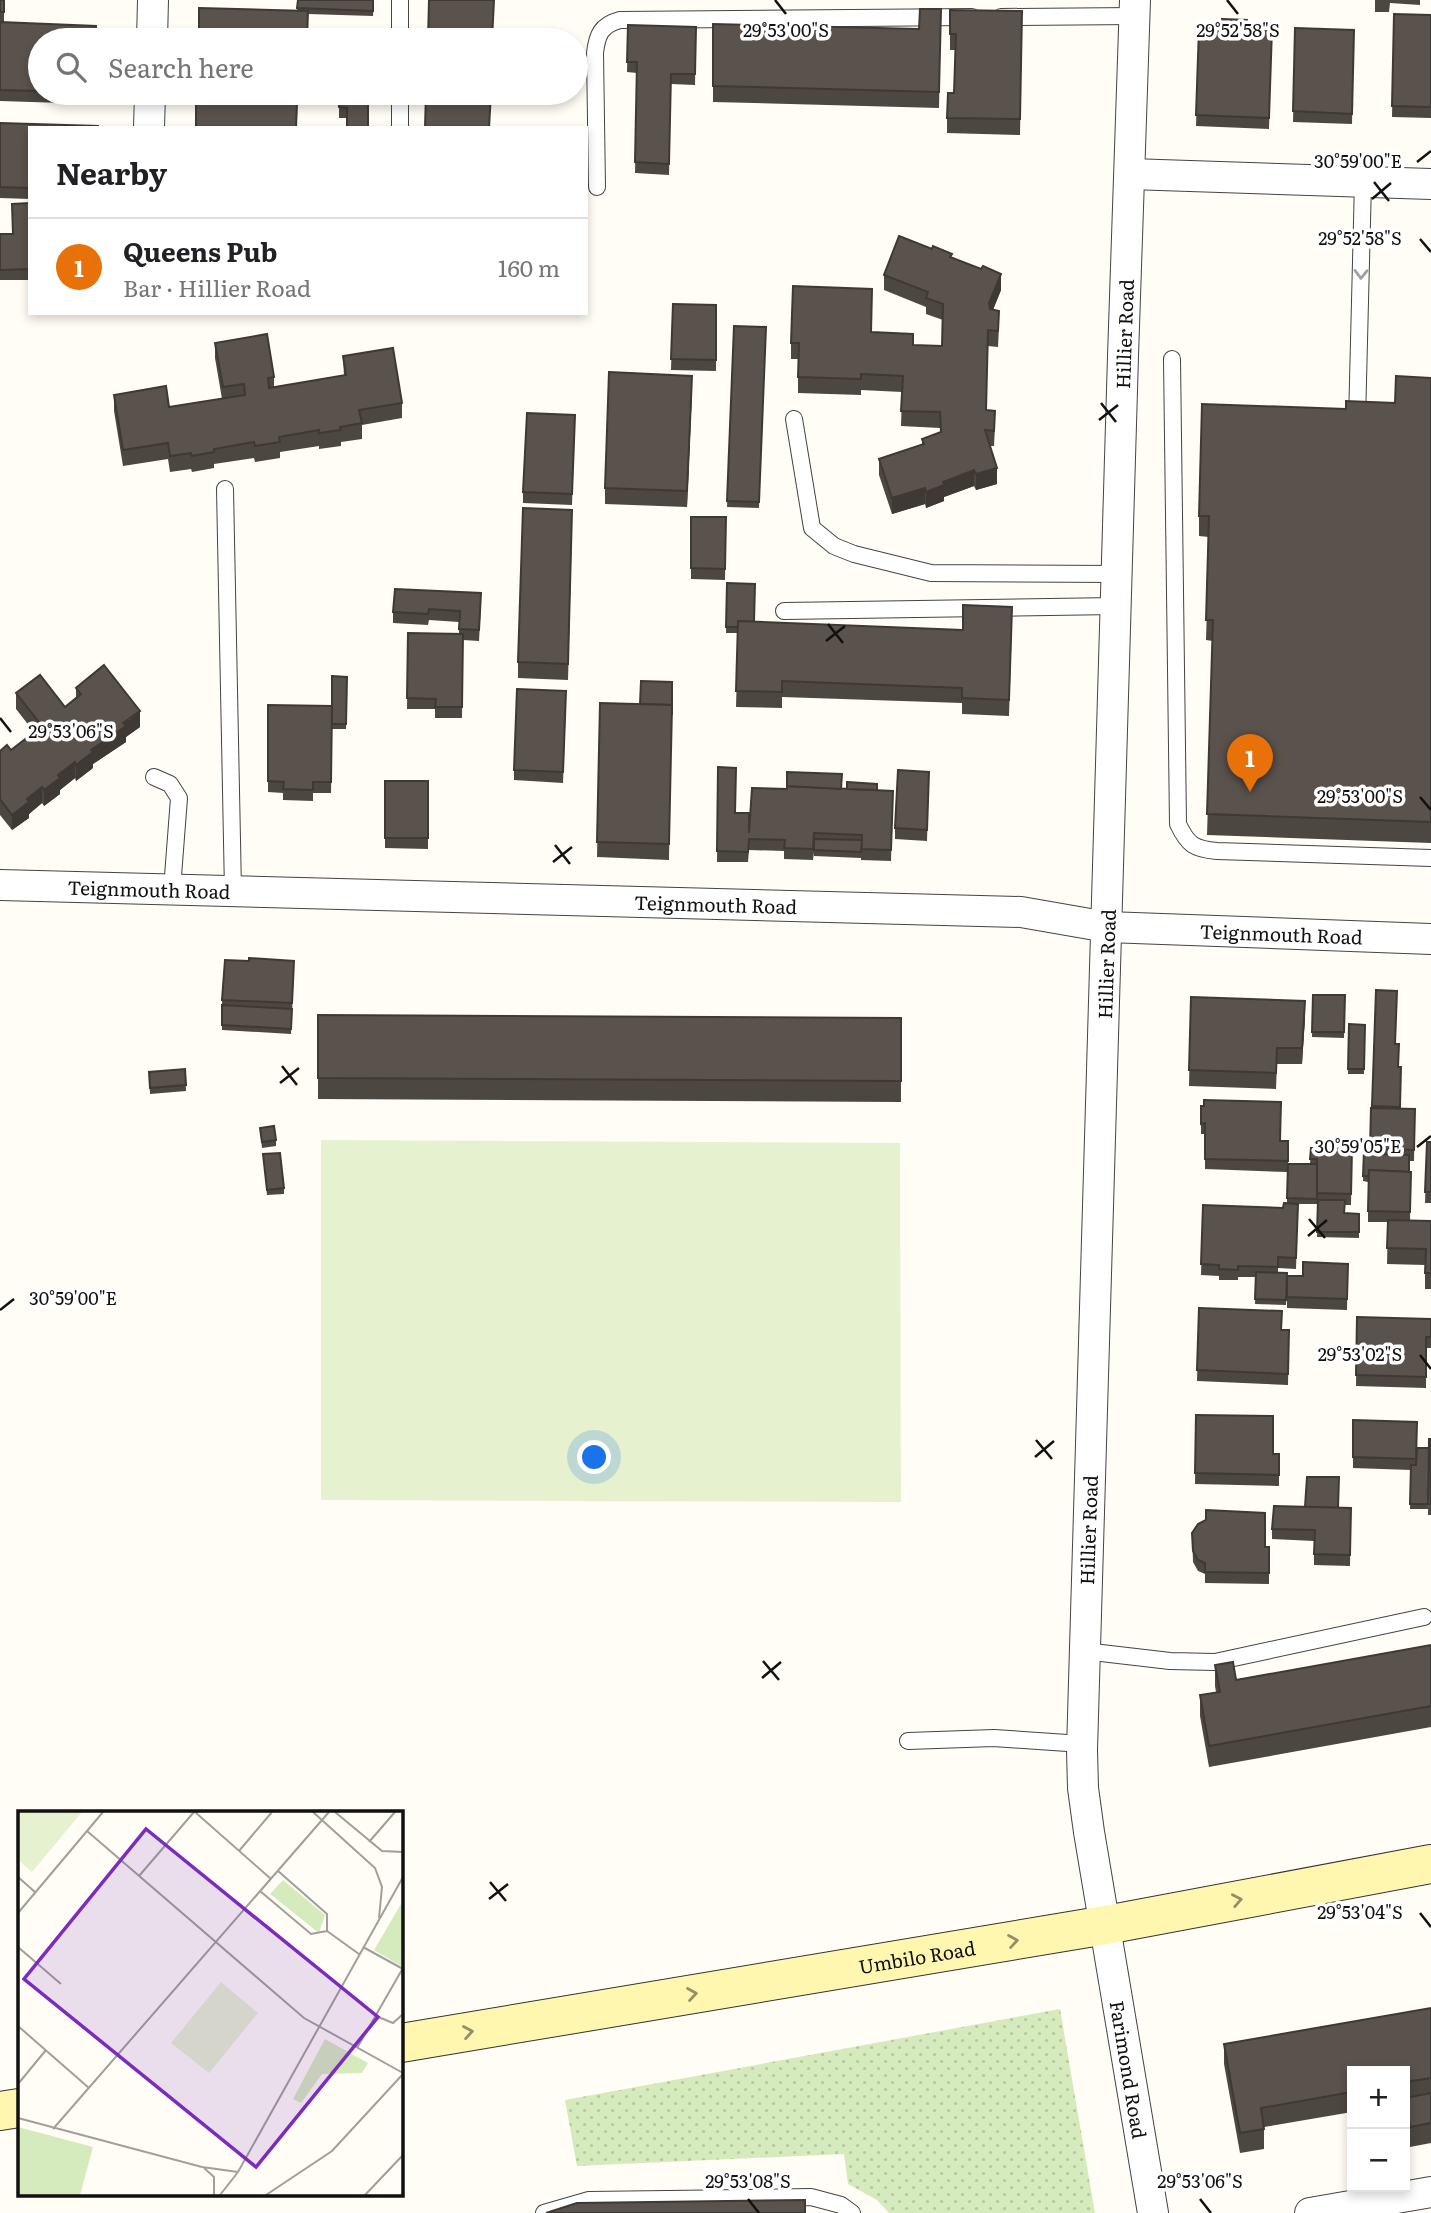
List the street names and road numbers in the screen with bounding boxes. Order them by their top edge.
street label: Hillier Road [1108,278,1140,389]
street label: Teignmouth Road [67,873,231,905]
street label: Teignmouth Road [634,888,798,920]
street label: Hillier Road [1090,908,1122,1019]
street label: Teignmouth Road [1199,916,1364,950]
street label: Hillier Road [1072,1474,1104,1585]
street label: Umbilo Road [856,1933,978,1980]
street label: Farimond Road [1104,1998,1154,2141]

